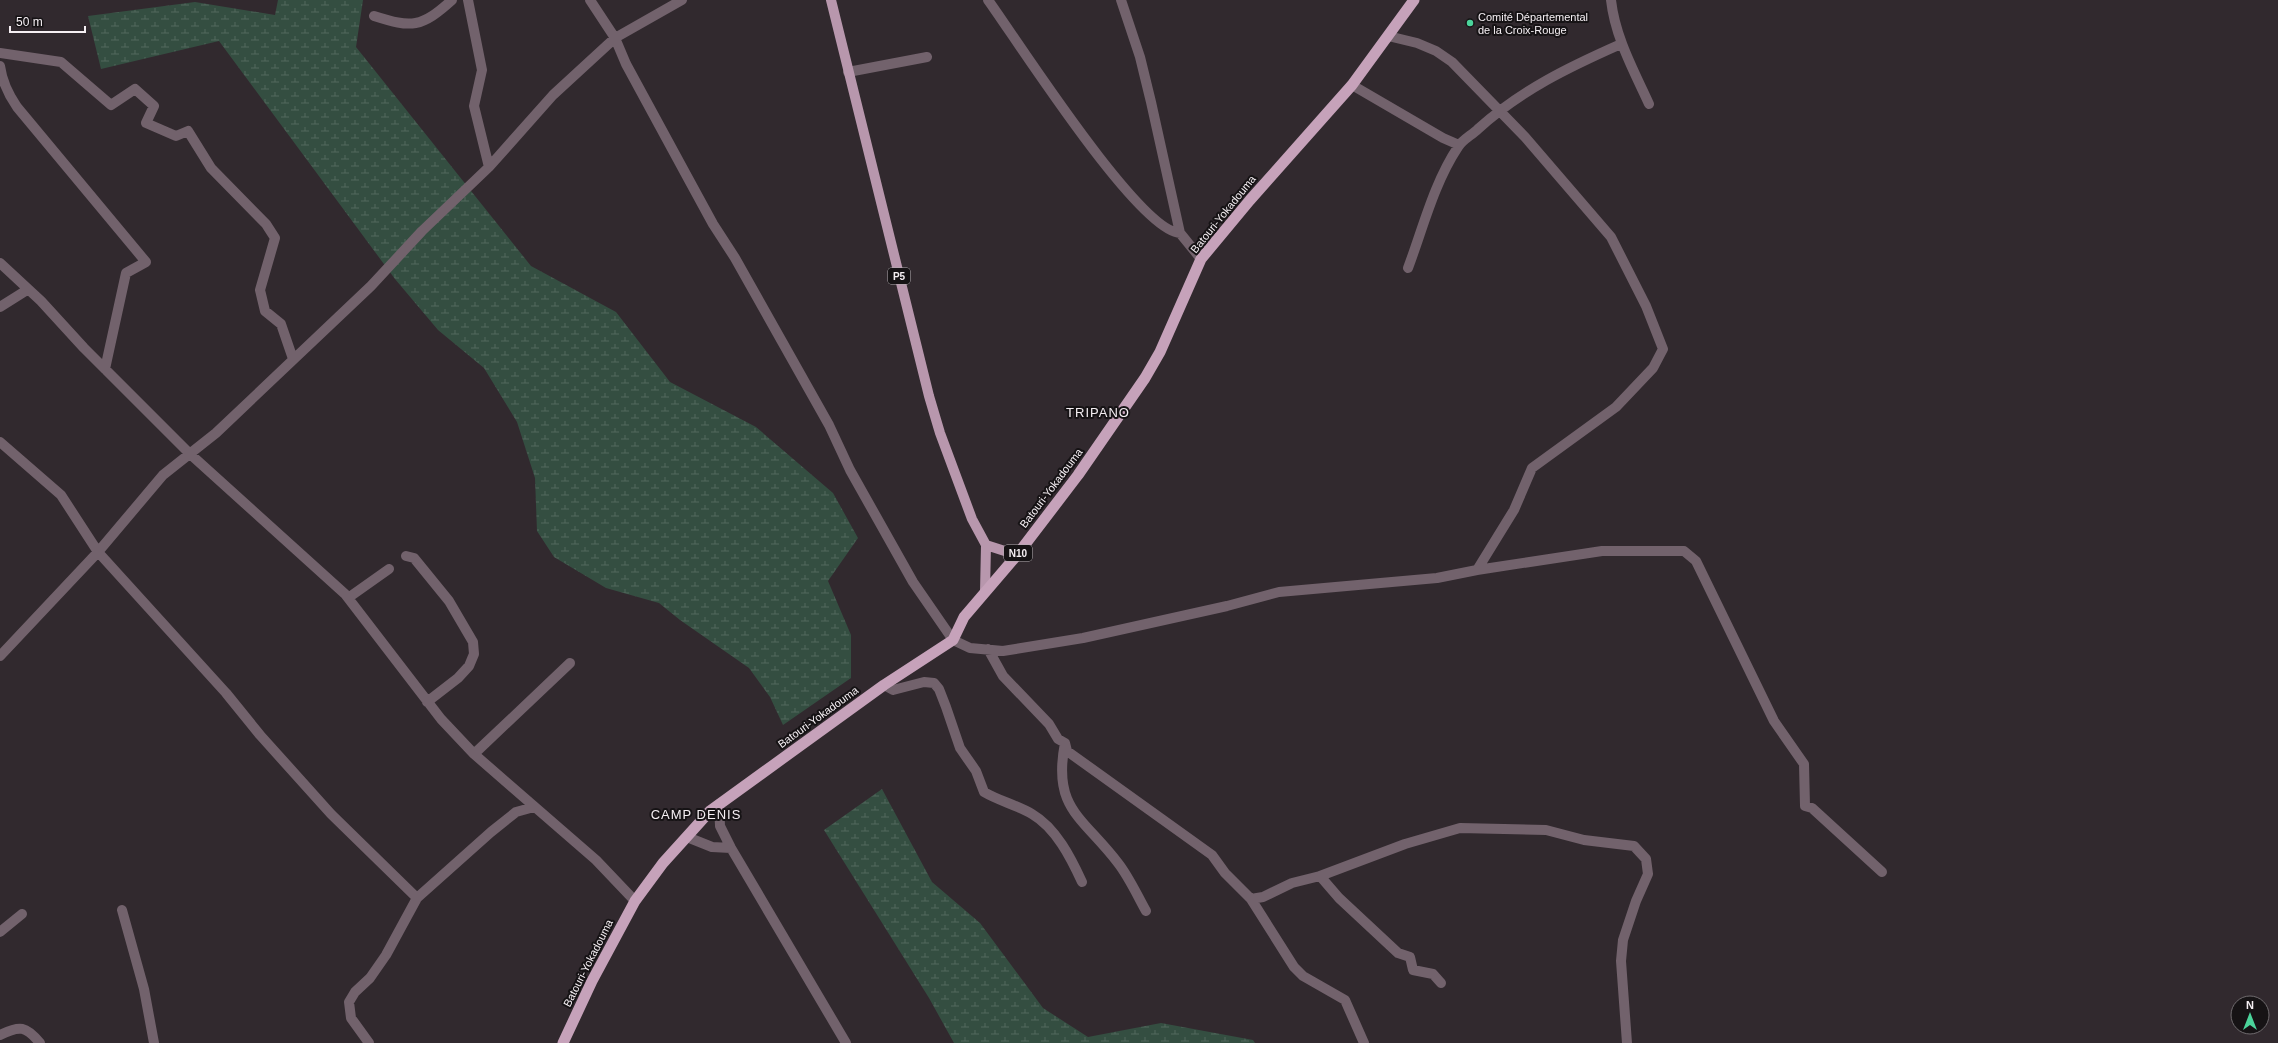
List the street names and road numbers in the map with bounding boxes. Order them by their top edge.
street label: Batouri-Yokadouma [1188,172,1258,255]
road number: P5 [888,268,910,284]
street label: Batouri-Yokadouma [1017,445,1085,530]
road number: N10 [1004,545,1032,561]
street label: Batouri-Yokadouma [776,683,861,750]
street label: Batouri-Yokadouma [561,917,616,1009]

